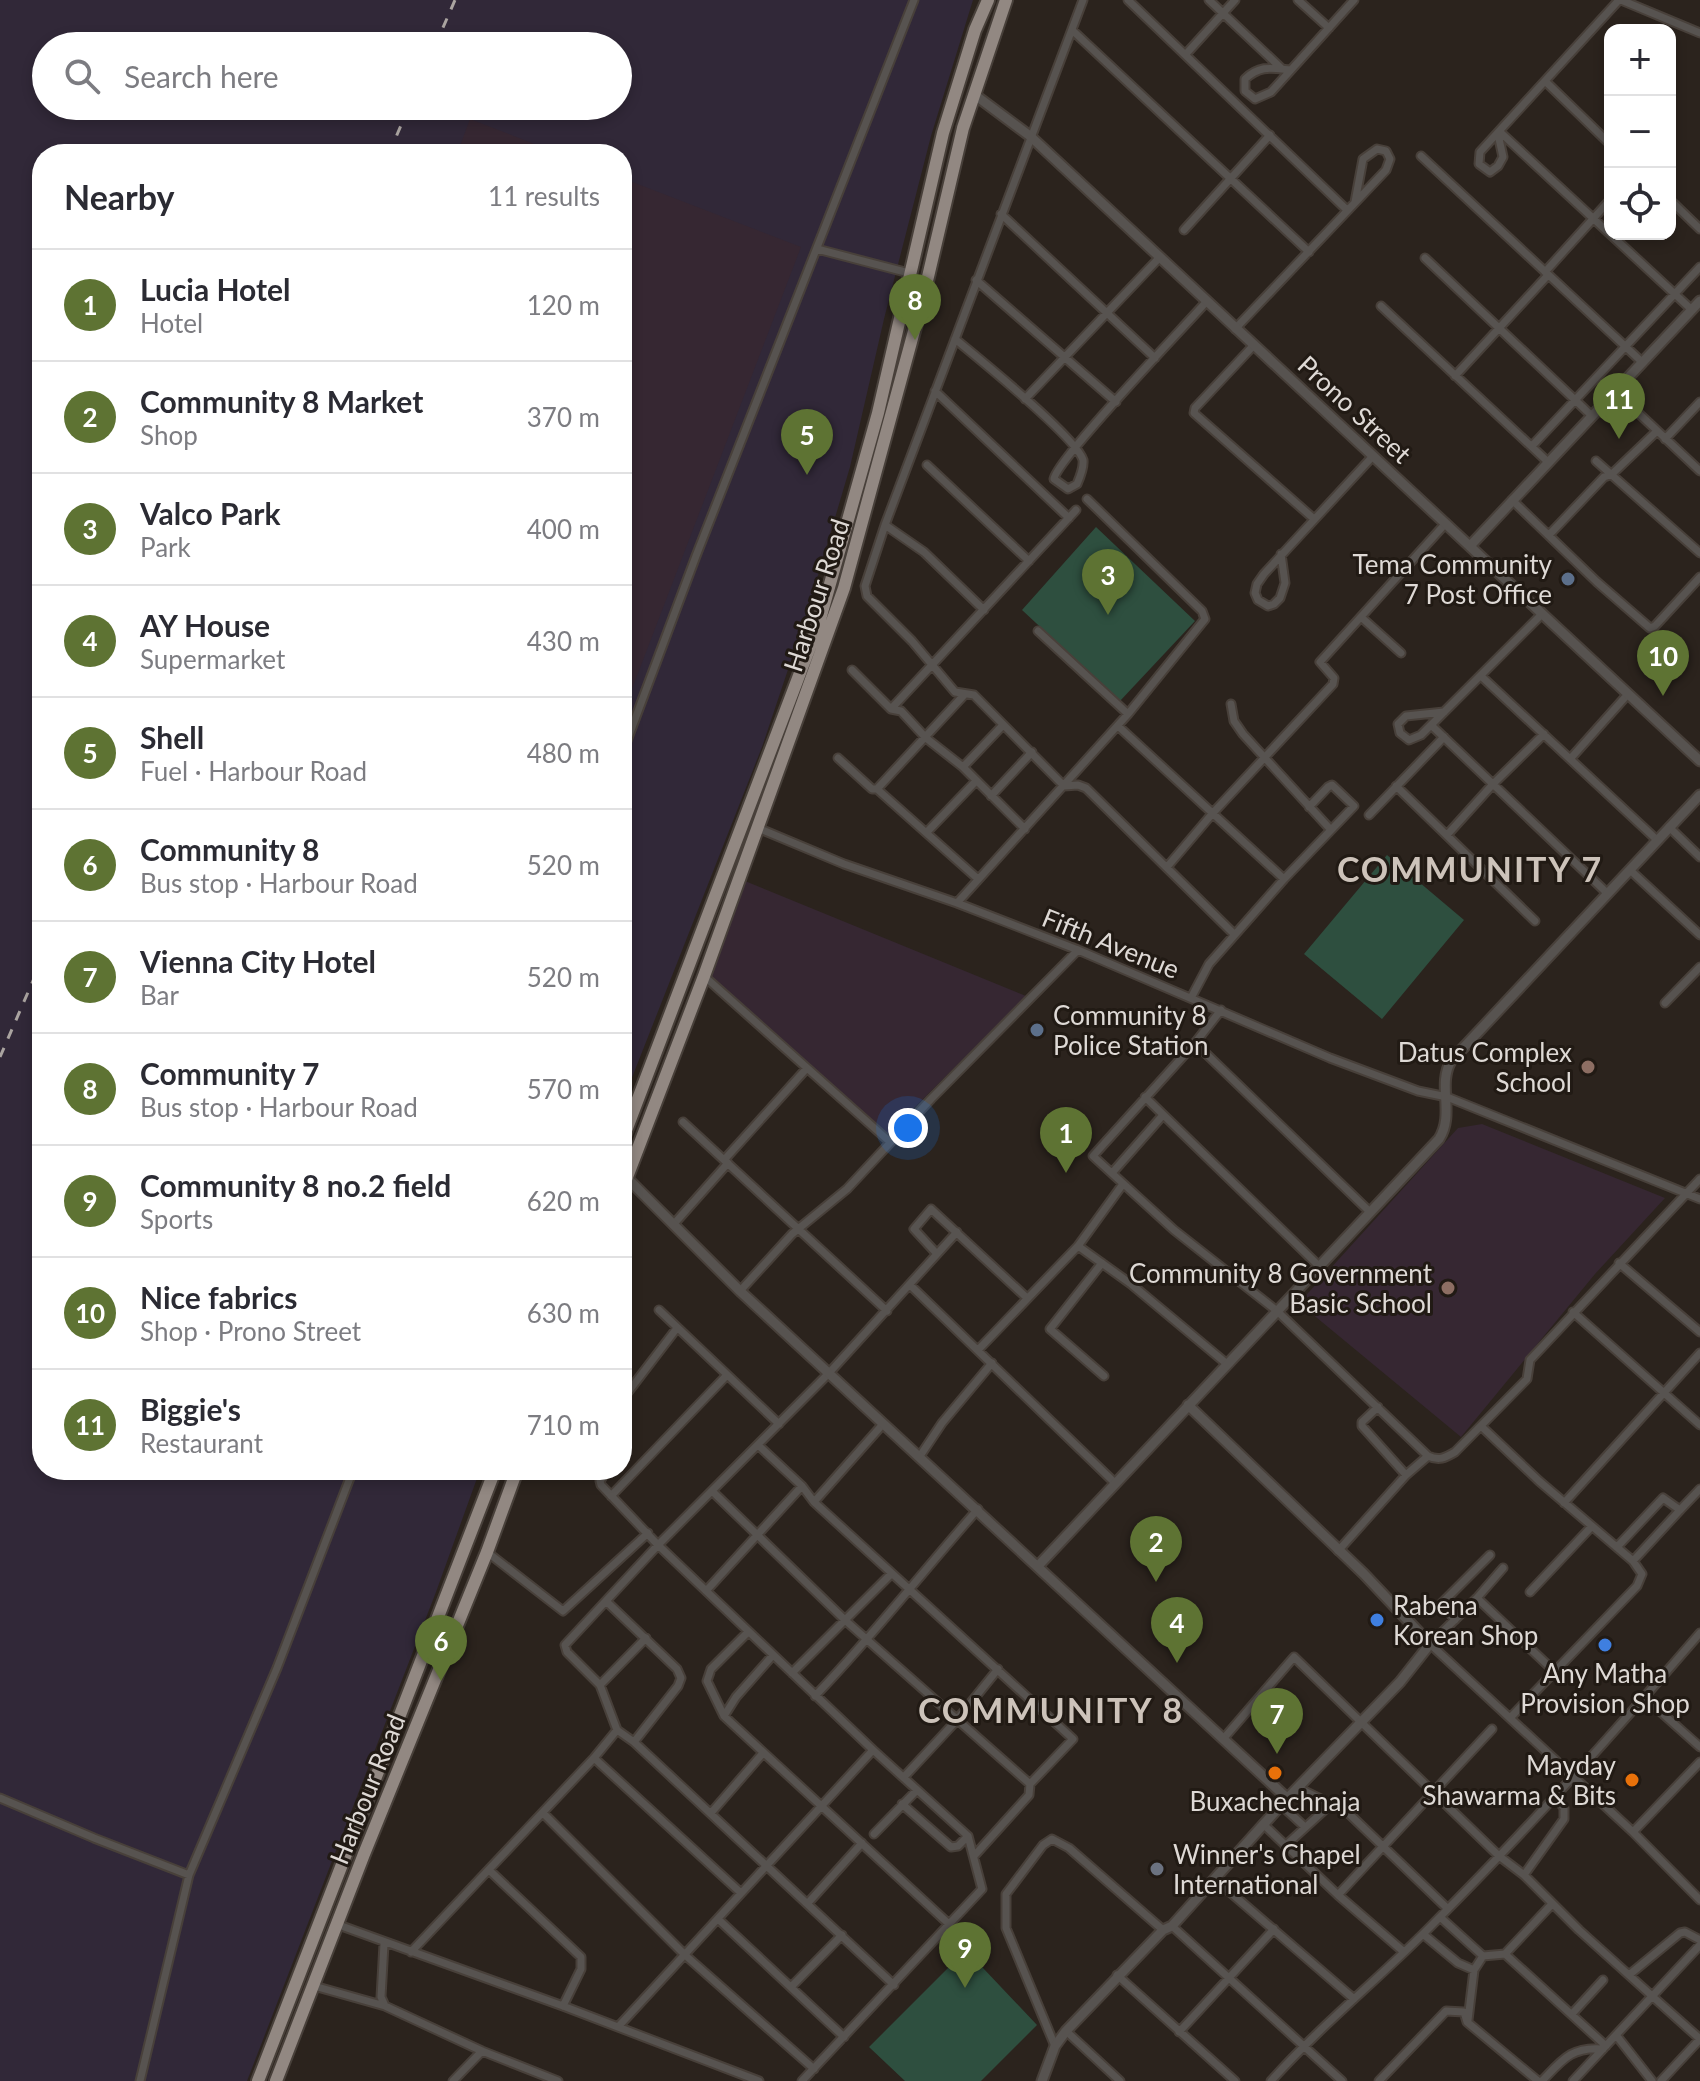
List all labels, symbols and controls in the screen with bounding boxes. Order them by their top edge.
map controls [1604,24,1676,240]
button: + [1604,24,1676,96]
search box [32,32,632,120]
icon: search [60,54,104,98]
text: Search here [124,58,279,94]
button: − [1604,96,1676,168]
button: locate [1604,168,1676,240]
text: Nearby [64,176,175,217]
text: 11 results [488,180,600,212]
text: Lucia Hotel [140,271,291,307]
pin: 8 [889,274,941,340]
text: 1 [82,289,98,321]
text: 120 m [527,289,600,321]
text: Hotel [140,307,203,339]
street label: Prono Street [1292,348,1419,470]
pin: 11 [1593,373,1645,439]
text: Community 8 Market [140,383,423,419]
text: 2 [82,401,98,433]
text: 370 m [527,401,600,433]
pin: 5 [781,409,833,475]
text: Shop [140,419,198,451]
text: Valco Park [140,495,281,531]
text: 3 [82,513,98,545]
text: 400 m [527,513,600,545]
street label: Harbour Road [776,514,856,676]
text: Park [140,531,191,563]
place label: Tema Community 7 Post Office [1353,548,1553,610]
pin: 3 [1082,549,1134,615]
marker: Tema Community 7 Post Office [1559,570,1577,588]
text: AY House [140,607,270,643]
text: 4 [82,625,98,657]
text: 430 m [527,625,600,657]
pin: 10 [1637,630,1689,696]
text: Supermarket [140,643,285,675]
text: Shell [140,719,204,755]
text: 5 [82,737,98,769]
text: 480 m [527,737,600,769]
text: Fuel · Harbour Road [140,755,367,787]
text: Community 8 [140,831,319,867]
district label: COMMUNITY 7 [1337,848,1603,889]
text: 6 [82,849,98,881]
text: 520 m [527,849,600,881]
text: Bus stop · Harbour Road [140,867,418,899]
street label: Fifth Avenue [1038,901,1184,985]
text: Vienna City Hotel [140,943,376,979]
text: 7 [82,961,98,993]
text: 520 m [527,961,600,993]
text: Bar [140,979,179,1011]
place label: Community 8 Police Station [1053,999,1208,1061]
marker: Community 8 Police Station [1028,1021,1046,1039]
place label: Datus Complex School [1398,1036,1572,1098]
text: Community 7 [140,1055,319,1091]
marker: Datus Complex School [1579,1058,1597,1076]
text: 8 [82,1073,98,1105]
text: 570 m [527,1073,600,1105]
text: Bus stop · Harbour Road [140,1091,418,1123]
pin: 1 [1040,1107,1092,1173]
your location [888,1108,928,1148]
text: Community 8 no.2 field [140,1167,451,1203]
text: 9 [82,1185,98,1217]
text: 620 m [527,1185,600,1217]
text: Sports [140,1203,213,1235]
place label: Community 8 Government Basic School [1129,1257,1433,1319]
text: Nice fabrics [140,1279,297,1315]
marker: Community 8 Government Basic School [1439,1279,1457,1297]
text: 10 [75,1297,105,1329]
text: 630 m [527,1297,600,1329]
text: Shop · Prono Street [140,1315,361,1347]
text: Biggie's [140,1391,241,1427]
text: 11 [75,1409,105,1441]
text: 710 m [527,1409,600,1441]
text: Restaurant [140,1427,263,1459]
pin: 2 [1130,1516,1182,1582]
place label: Rabena Korean Shop [1393,1589,1538,1651]
pin: 4 [1151,1597,1203,1663]
marker: Rabena Korean Shop [1368,1611,1386,1629]
pin: 6 [415,1615,467,1681]
marker: Any Matha Provision Shop [1596,1636,1614,1654]
place label: Any Matha Provision Shop [1520,1657,1690,1719]
pin: 7 [1251,1688,1303,1754]
district label: COMMUNITY 8 [918,1689,1184,1730]
street label: Harbour Road [322,1709,412,1869]
place label: Mayday Shawarma & Bits [1423,1749,1617,1811]
marker: Buxachechnaja [1266,1764,1284,1782]
marker: Mayday Shawarma & Bits [1623,1771,1641,1789]
place label: Buxachechnaja [1189,1785,1361,1817]
place label: Winner's Chapel International [1173,1838,1361,1900]
marker: Winner's Chapel International [1148,1860,1166,1878]
pin: 9 [939,1922,991,1988]

